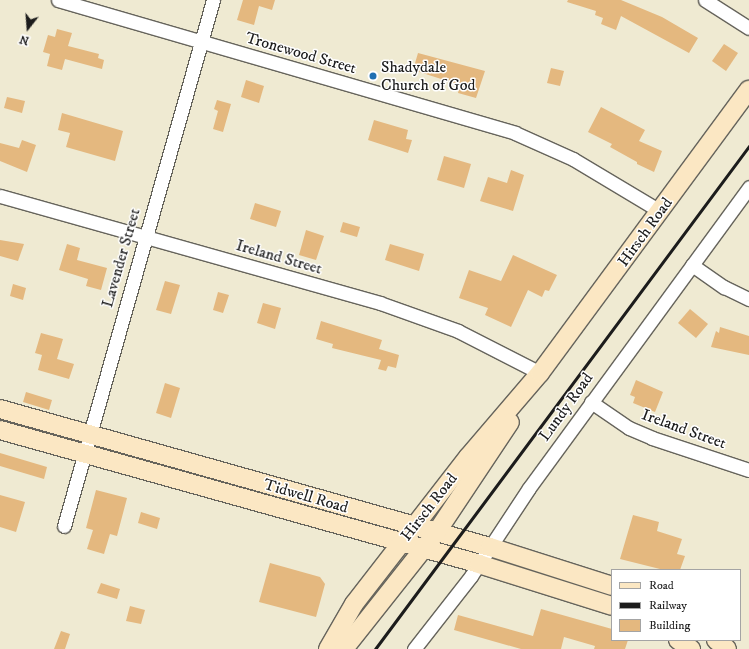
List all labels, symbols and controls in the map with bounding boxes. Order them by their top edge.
north arrow [8,8,48,48]
street label: Tronewood Street [243,28,359,78]
text: N [18,31,31,47]
place label: Shadydale Church of God [381,57,475,95]
marker: Shadydale Church of God [368,71,378,81]
street label: Hirsch Road [614,194,676,270]
street label: Lavender Street [98,206,144,310]
street label: Ireland Street [234,236,324,278]
street label: Lundy Road [535,369,597,445]
street label: Ireland Street [639,405,729,453]
street label: Hirsch Road [397,469,461,545]
street label: Tidwell Road [261,475,351,517]
legend [611,569,741,641]
text: Road [649,578,674,593]
text: Railway [649,598,687,613]
text: Building [649,618,690,633]

